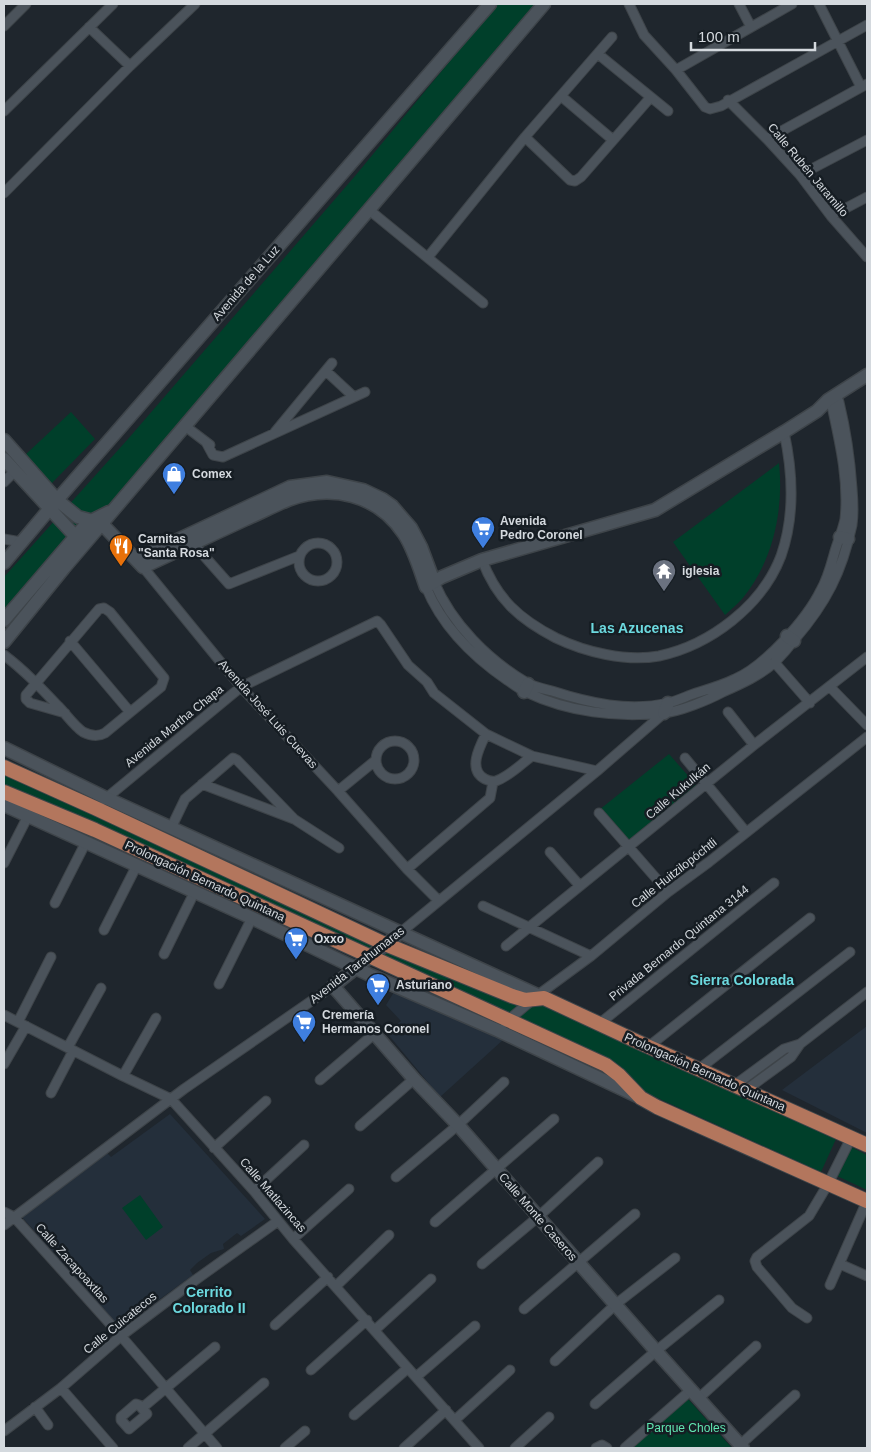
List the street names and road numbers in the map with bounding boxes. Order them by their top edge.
street label: Calle Rubén Jaramillo [765,121,851,220]
street label: Avenida de la Luz [209,242,283,324]
street label: Avenida José Luis Cuevas [216,657,320,771]
street label: Avenida Martha Chapa [122,682,226,770]
street label: Calle Kukulkán [643,760,713,822]
street label: Calle Huitzilopóchtli [628,835,720,911]
street label: Prolongación Bernardo Quintana [123,838,287,924]
street label: Privada Bernardo Quintana 3144 [606,882,752,1004]
street label: Avenida Tarahumaras [307,924,407,1006]
street label: Prolongación Bernardo Quintana [622,1030,788,1114]
street label: Calle Matlazincas [237,1155,309,1235]
street label: Calle Monte Caseros [496,1170,580,1264]
street label: Calle Zacapoaxtlas [33,1220,111,1306]
street label: Calle Cuicatecos [81,1289,159,1357]

